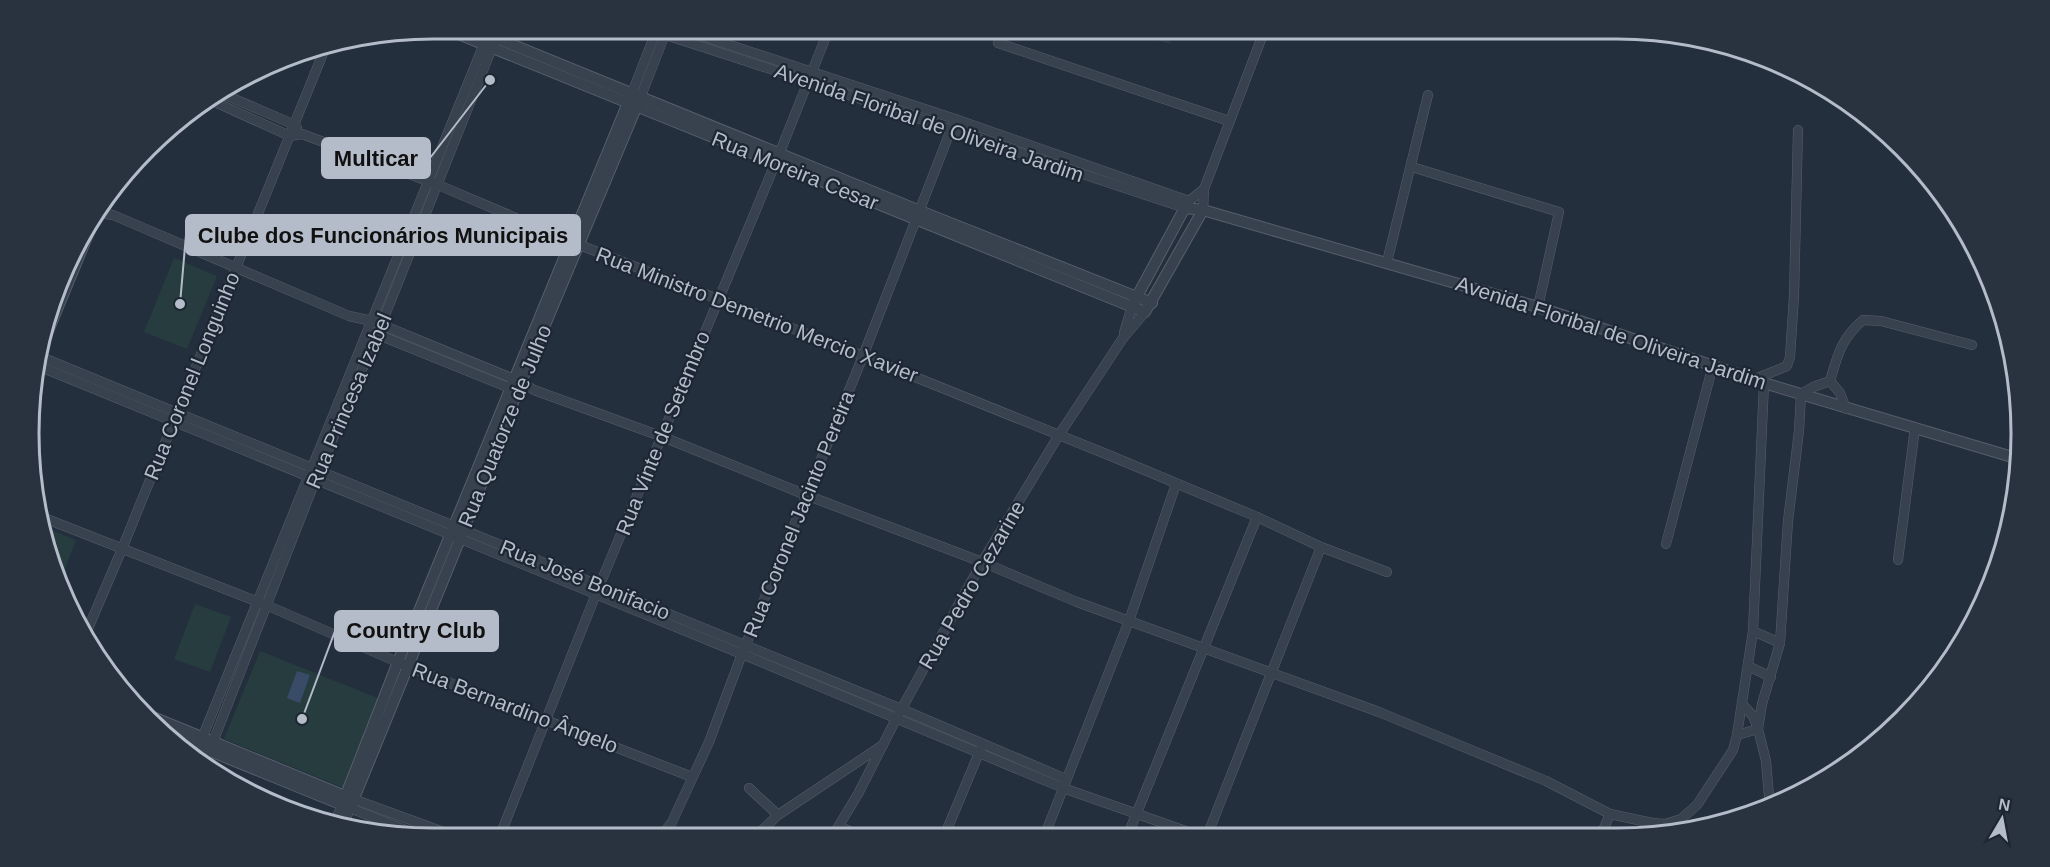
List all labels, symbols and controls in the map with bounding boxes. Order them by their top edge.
street label: Avenida Floribal de Oliveira Jardim [772,59,1087,186]
street label: Rua Moreira Cesar [709,127,882,214]
callout: Multicar [322,138,430,178]
text: Multicar [334,146,419,171]
callout: Clube dos Funcionários Municipais [186,215,580,255]
text: Clube dos Funcionários Municipais [198,223,568,248]
street label: Rua Ministro Demetrio Mercio Xavier [593,242,921,387]
street label: Rua Coronel Longuinho [139,269,244,483]
street label: Avenida Floribal de Oliveira Jardim [1453,271,1769,394]
street label: Rua Princesa Izabel [301,310,396,492]
street label: Rua Quatorze de Julho [453,321,556,530]
street label: Rua Vinte de Setembro [611,327,714,538]
street label: Rua Coronel Jacinto Pereira [738,387,859,640]
street label: Rua Pedro Cezarine [914,497,1029,673]
street label: Rua José Bonifacio [497,535,673,624]
callout: Country Club [335,611,498,651]
text: Country Club [346,618,486,643]
street label: Rua Bernardino Ângelo [409,658,621,757]
north arrow [1972,789,2032,849]
text: N [1997,795,2012,814]

